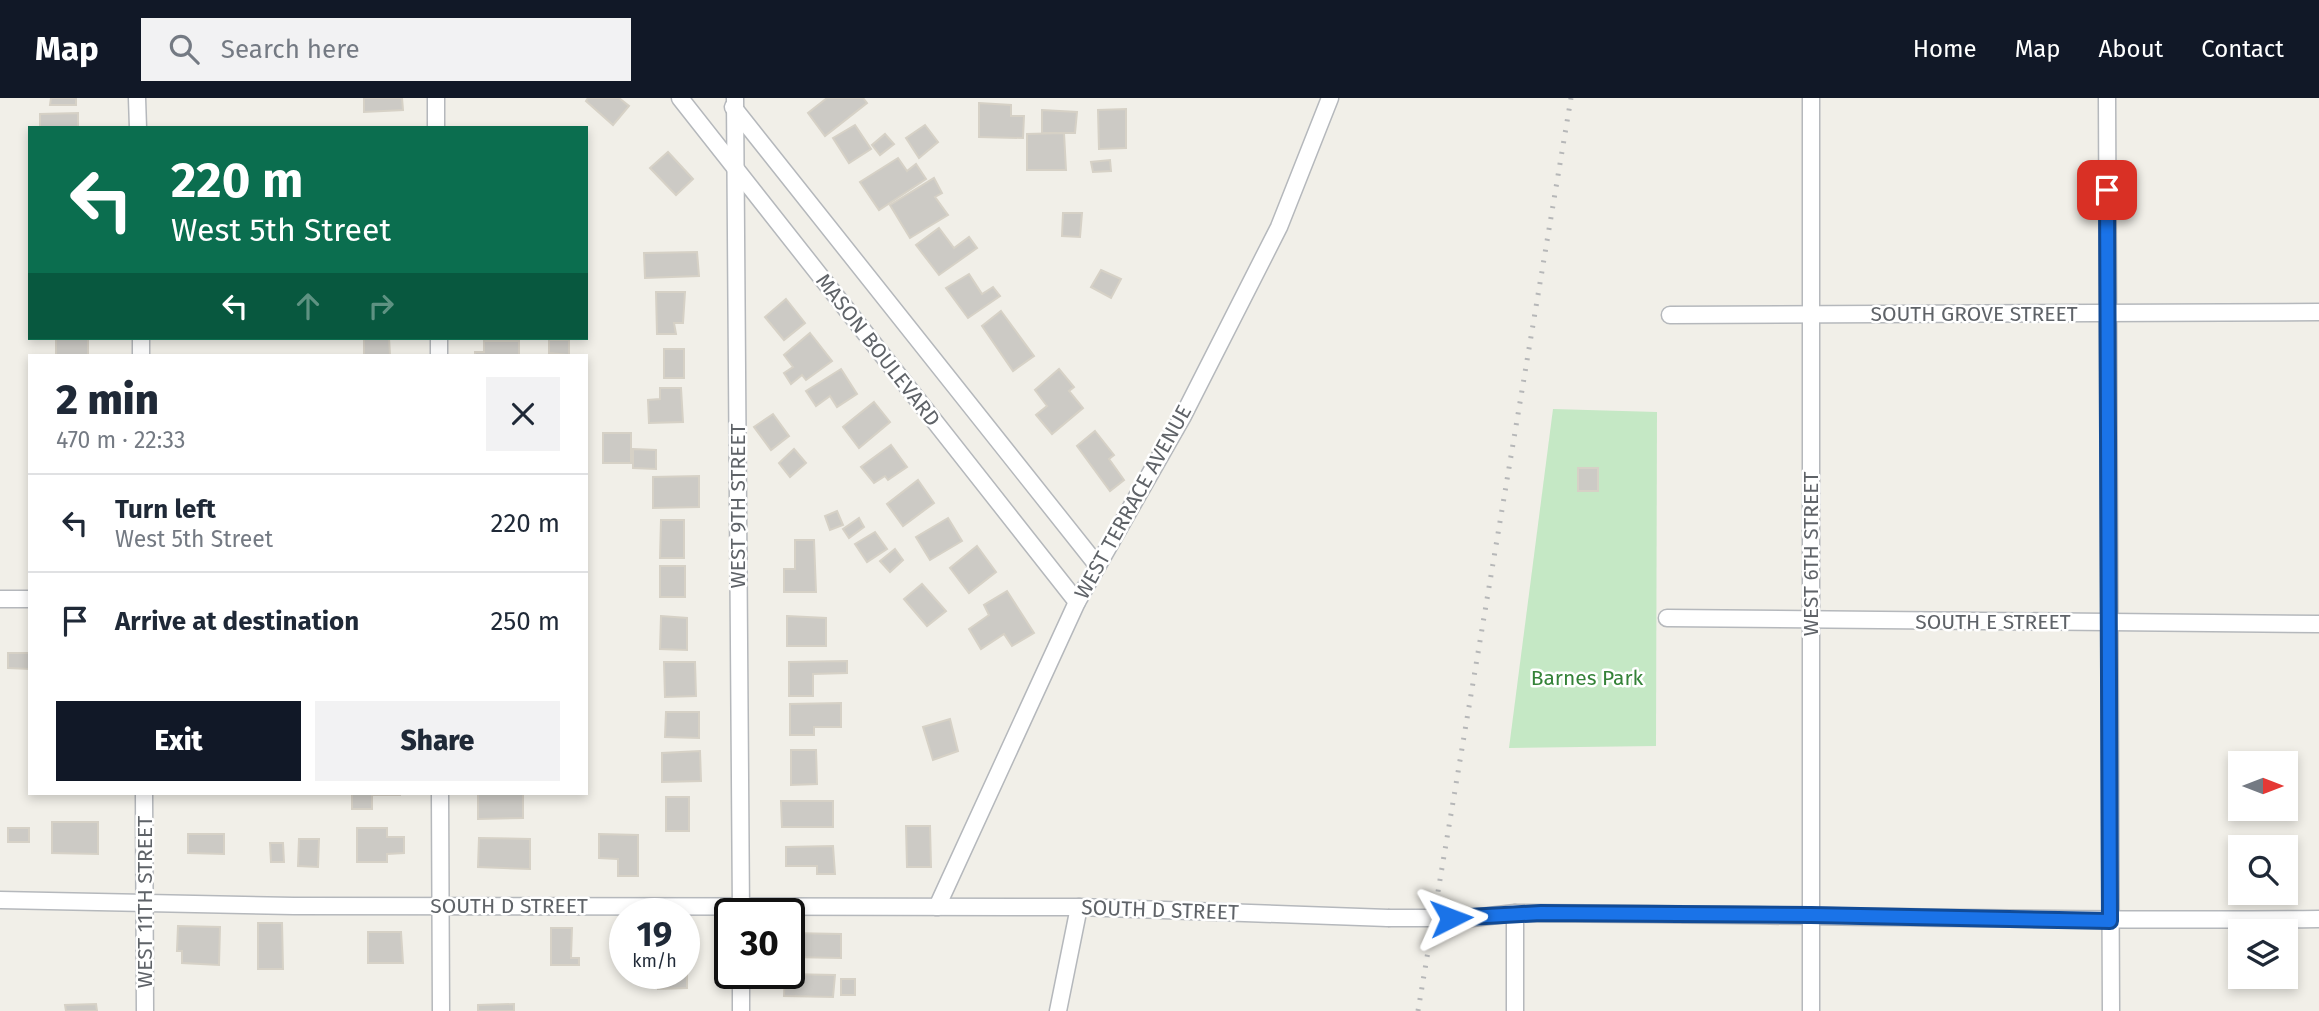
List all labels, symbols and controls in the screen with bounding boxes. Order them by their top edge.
search box [141,18,631,81]
text: Map [35,29,99,69]
icon: search [165,30,203,68]
text: Search here [221,34,360,65]
text: Home [1913,35,1977,63]
text: Map [2015,35,2061,63]
text: About [2099,35,2163,63]
text: Contact [2201,35,2284,63]
text: 220 m [171,151,303,210]
icon: left [56,154,147,245]
pin [2077,160,2137,220]
icon: arrive [2088,171,2126,209]
text: West 5th Street [171,211,391,249]
street label: MASON BOULEVARD [810,268,946,432]
icon: left [216,287,254,325]
icon: ahead [289,287,327,325]
icon: right [362,287,400,325]
street label: SOUTH GROVE STREET [1870,301,2078,327]
text: 2 min [56,375,159,425]
button: close [486,377,560,451]
street label: WEST TERRACE AVENUE [1069,400,1197,604]
street label: WEST 9TH STREET [725,423,751,588]
text: 470 m · 22:33 [56,426,185,454]
street label: WEST 6TH STREET [1798,472,1824,636]
text: Turn left [115,494,216,525]
icon: left [56,504,94,542]
text: 220 m [491,508,560,539]
text: West 5th Street [115,525,273,553]
icon: arrive [56,602,94,640]
text: Arrive at destination [115,606,359,637]
text: 250 m [490,606,560,637]
street label: SOUTH E STREET [1915,609,2071,635]
park label: Barnes Park [1531,665,1644,691]
button: Exit [56,701,301,781]
button: Share [315,701,560,781]
north arrow [2228,751,2298,821]
map controls [2228,751,2298,989]
street label: WEST 11TH STREET [132,816,158,988]
button: search [2228,835,2298,905]
position arrow [1414,881,1488,955]
street label: SOUTH D STREET [430,893,588,919]
street label: SOUTH D STREET [1081,894,1239,926]
speed limit sign: 30 [714,898,805,989]
text: 19 [637,913,672,955]
button: layers [2228,919,2298,989]
text: km/h [632,950,677,972]

